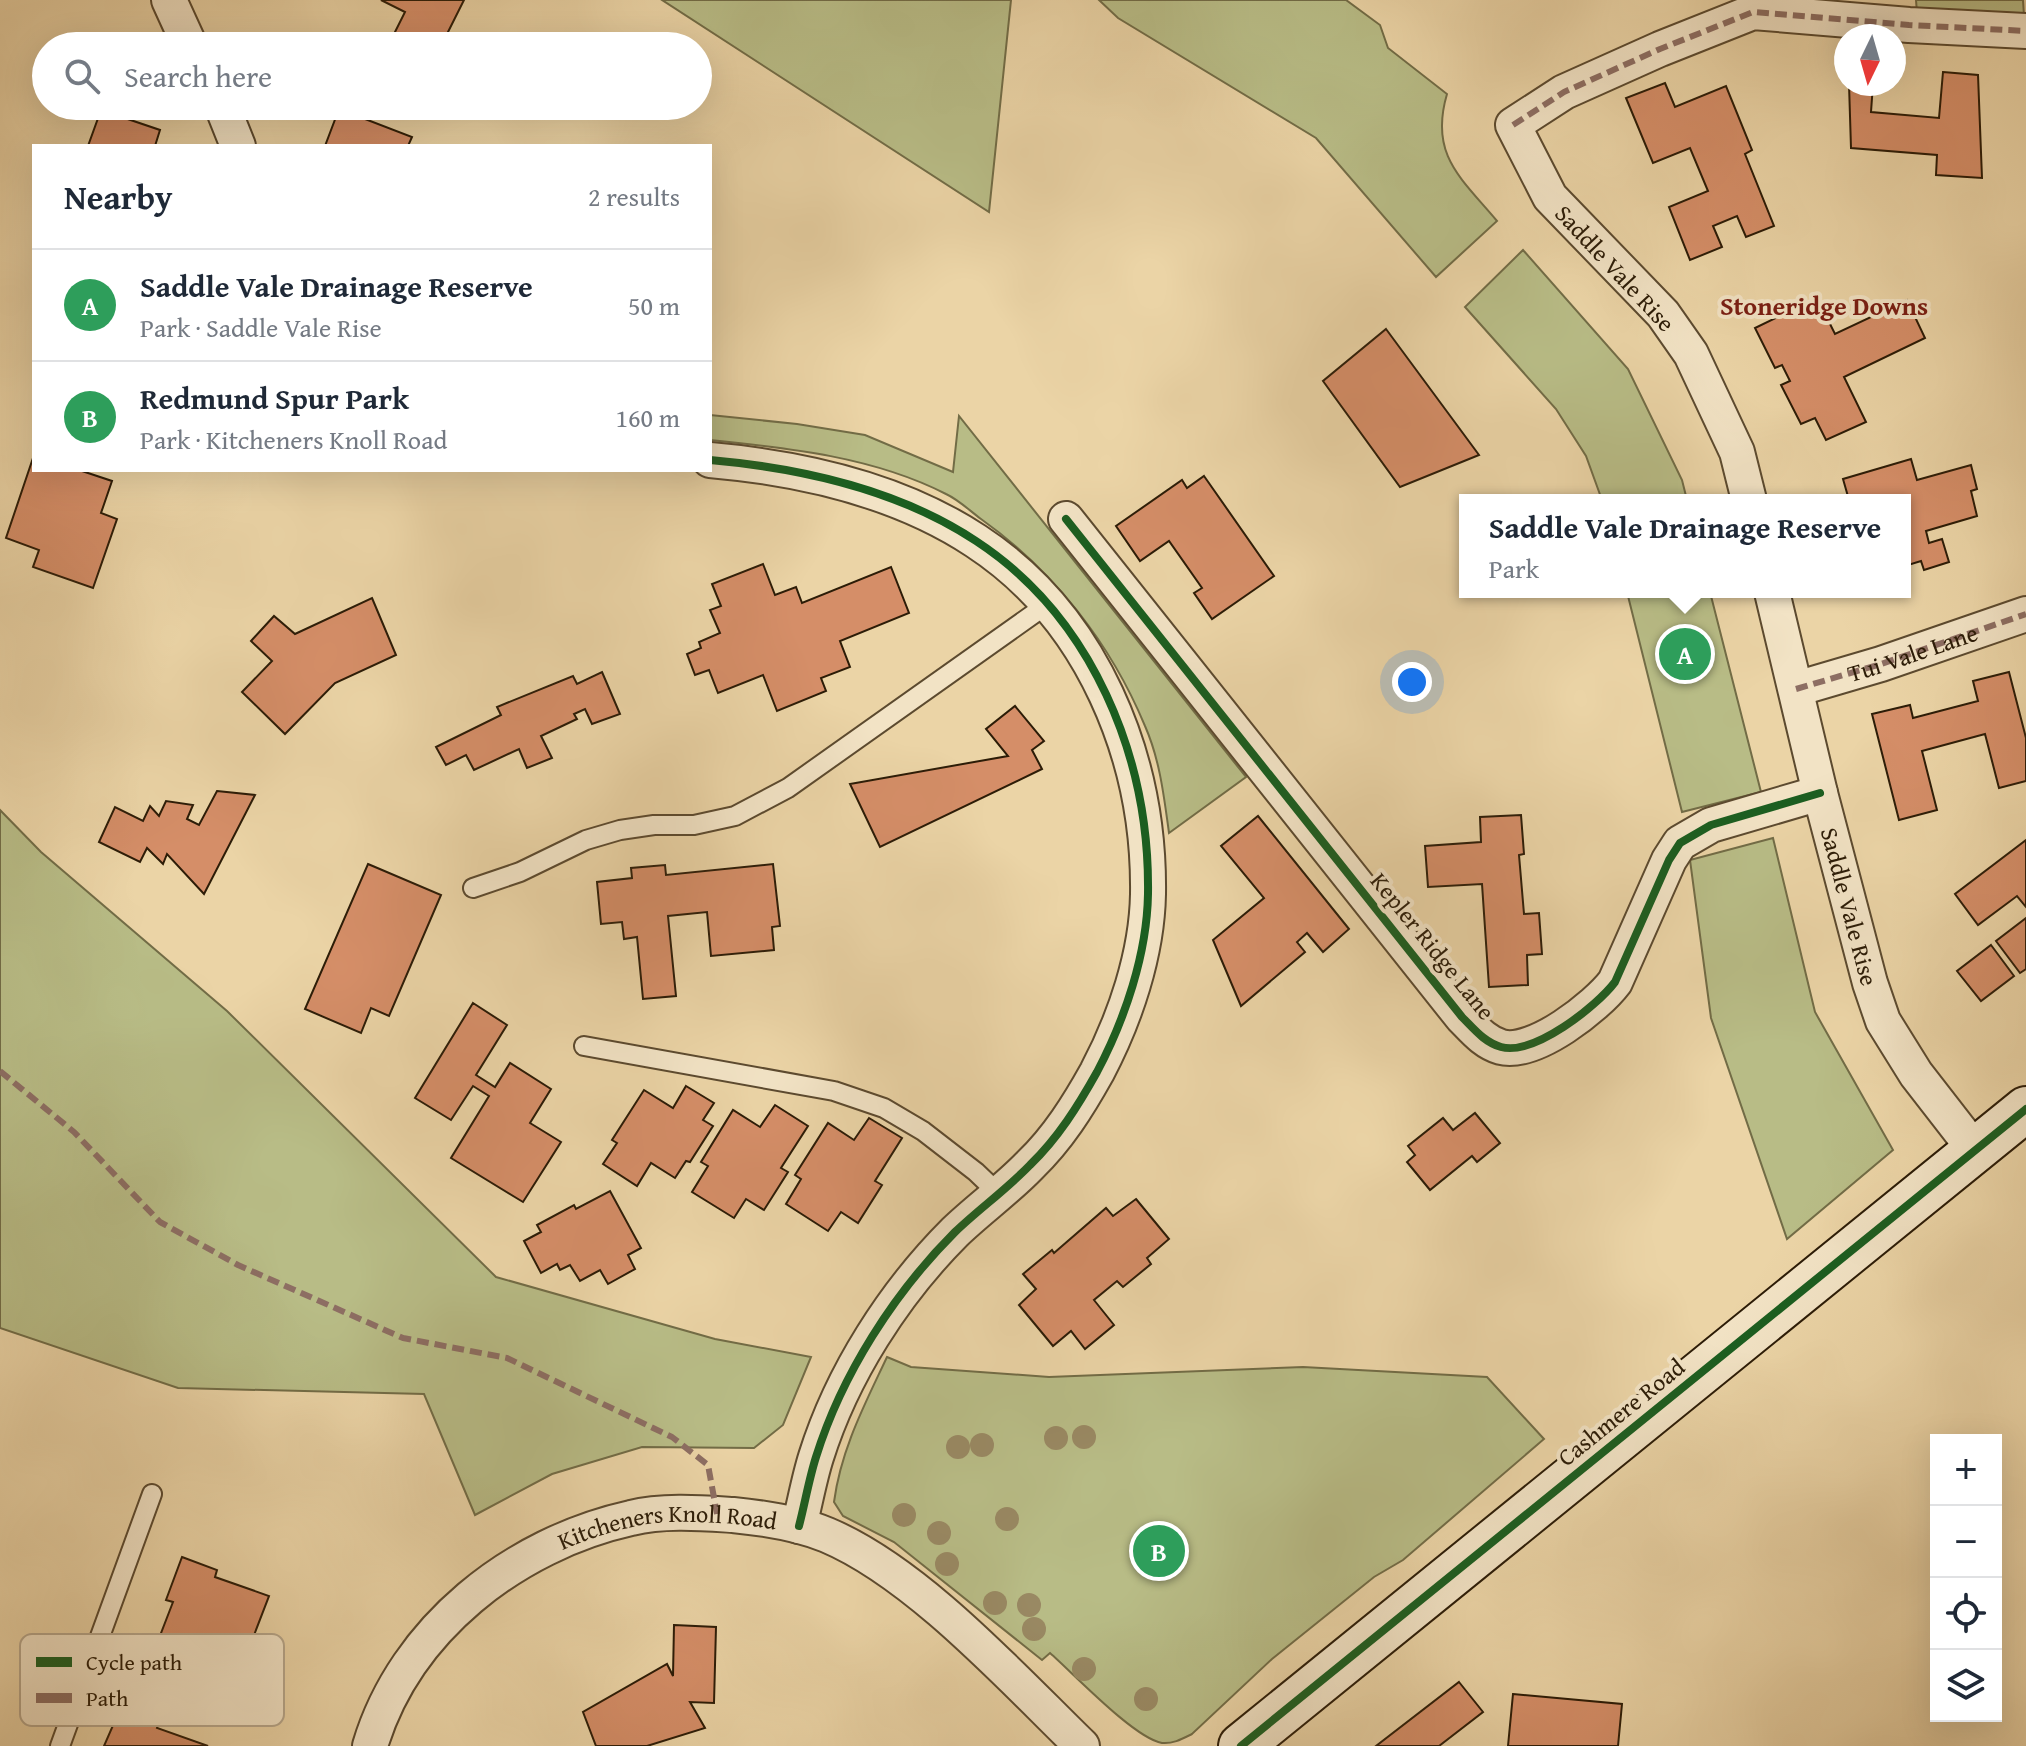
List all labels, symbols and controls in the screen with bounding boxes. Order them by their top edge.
north arrow [1834,24,1906,96]
search box [32,32,712,120]
icon: search [60,54,104,98]
text: Search here [124,54,272,98]
text: Nearby [64,172,173,221]
text: 2 results [588,177,680,216]
street label: Saddle Vale Rise [1547,197,1683,339]
text: Saddle Vale Drainage Reserve [140,264,533,308]
text: A [82,286,98,325]
text: 50 m [628,286,680,325]
district label: Stoneridge Downs [1720,286,1928,325]
text: Park · Saddle Vale Rise [140,308,382,347]
text: Redmund Spur Park [140,376,409,420]
text: B [82,398,98,437]
text: 160 m [615,398,680,437]
text: Park · Kitcheners Knoll Road [140,420,447,459]
popup [1459,494,1911,598]
text: Saddle Vale Drainage Reserve [1489,505,1881,549]
text: Park [1489,549,1539,588]
street label: Tui Vale Lane [1843,615,1982,690]
pin: A [1659,624,1711,684]
your location [1392,662,1432,702]
street label: Saddle Vale Rise [1812,824,1887,989]
street label: Kepler Ridge Lane [1362,865,1504,1027]
street label: Cashmere Road [1550,1350,1692,1474]
map controls [1930,1434,2002,1722]
button: + [1930,1434,2002,1506]
street label: Kitcheners Knoll Road [552,1495,780,1558]
button: − [1930,1506,2002,1578]
pin: B [1133,1521,1185,1581]
button: locate [1930,1578,2002,1650]
legend [20,1634,284,1726]
text: Cycle path [86,1646,183,1678]
button: layers [1930,1650,2002,1722]
text: Path [86,1682,129,1714]

